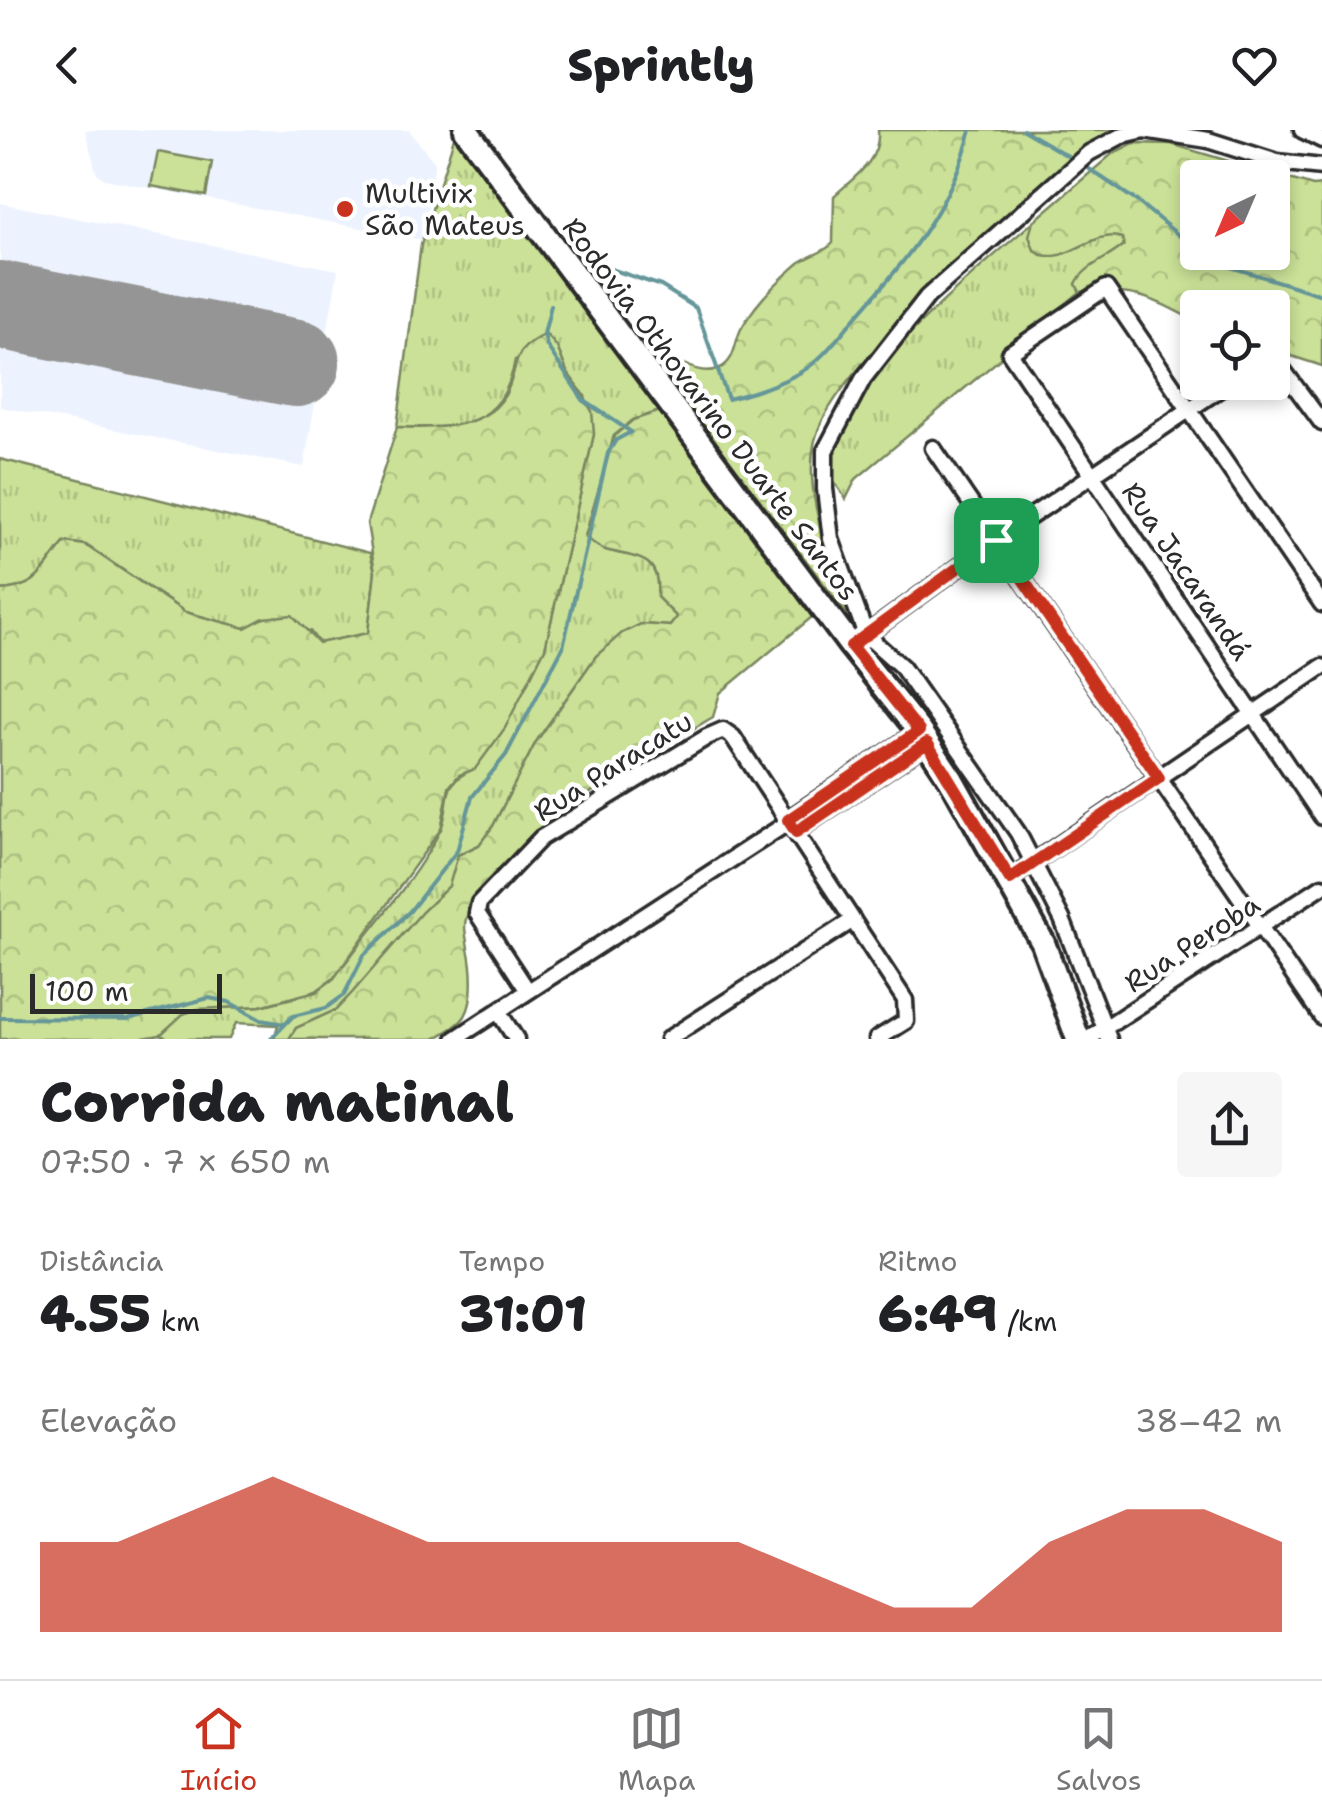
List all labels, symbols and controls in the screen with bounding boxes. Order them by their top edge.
text: Sprintly [567,35,755,95]
icon: back [40,38,95,93]
icon: heart [1227,38,1282,93]
north arrow [1180,160,1290,270]
map controls [1180,160,1290,400]
place label: Multivix São Mateus [365,174,525,244]
marker: Multivix São Mateus [334,198,356,220]
street label: Rodovia Othovarino Duarte Santos [554,209,868,609]
button: locate [1180,290,1290,400]
street label: Rua Jacarandá [1113,475,1261,667]
pin [954,498,1039,583]
icon: arrive [969,513,1024,568]
street label: Rua Paracatu [526,702,700,830]
street label: Rua Peroba [1117,885,1267,1001]
scale bar [30,969,222,1014]
text: 100 m [45,972,129,1010]
text: Corrida matinal [40,1065,514,1139]
button: share [1177,1072,1282,1177]
text: 07:50 · 7 × 650 m [40,1140,330,1183]
text: Distância [40,1242,163,1280]
text: Tempo [459,1242,545,1280]
text: Ritmo [878,1242,958,1280]
text: 4.55 [40,1280,151,1347]
text: 31:01 [459,1280,587,1347]
text: 6:49 [878,1280,998,1347]
text: km [151,1302,200,1340]
text: /km [998,1302,1057,1340]
text: Elevação [40,1399,177,1442]
text: 38–42 m [1135,1399,1282,1442]
tab: Início [180,1701,257,1799]
tab: Mapa [618,1701,695,1799]
tab: Salvos [1056,1701,1142,1799]

